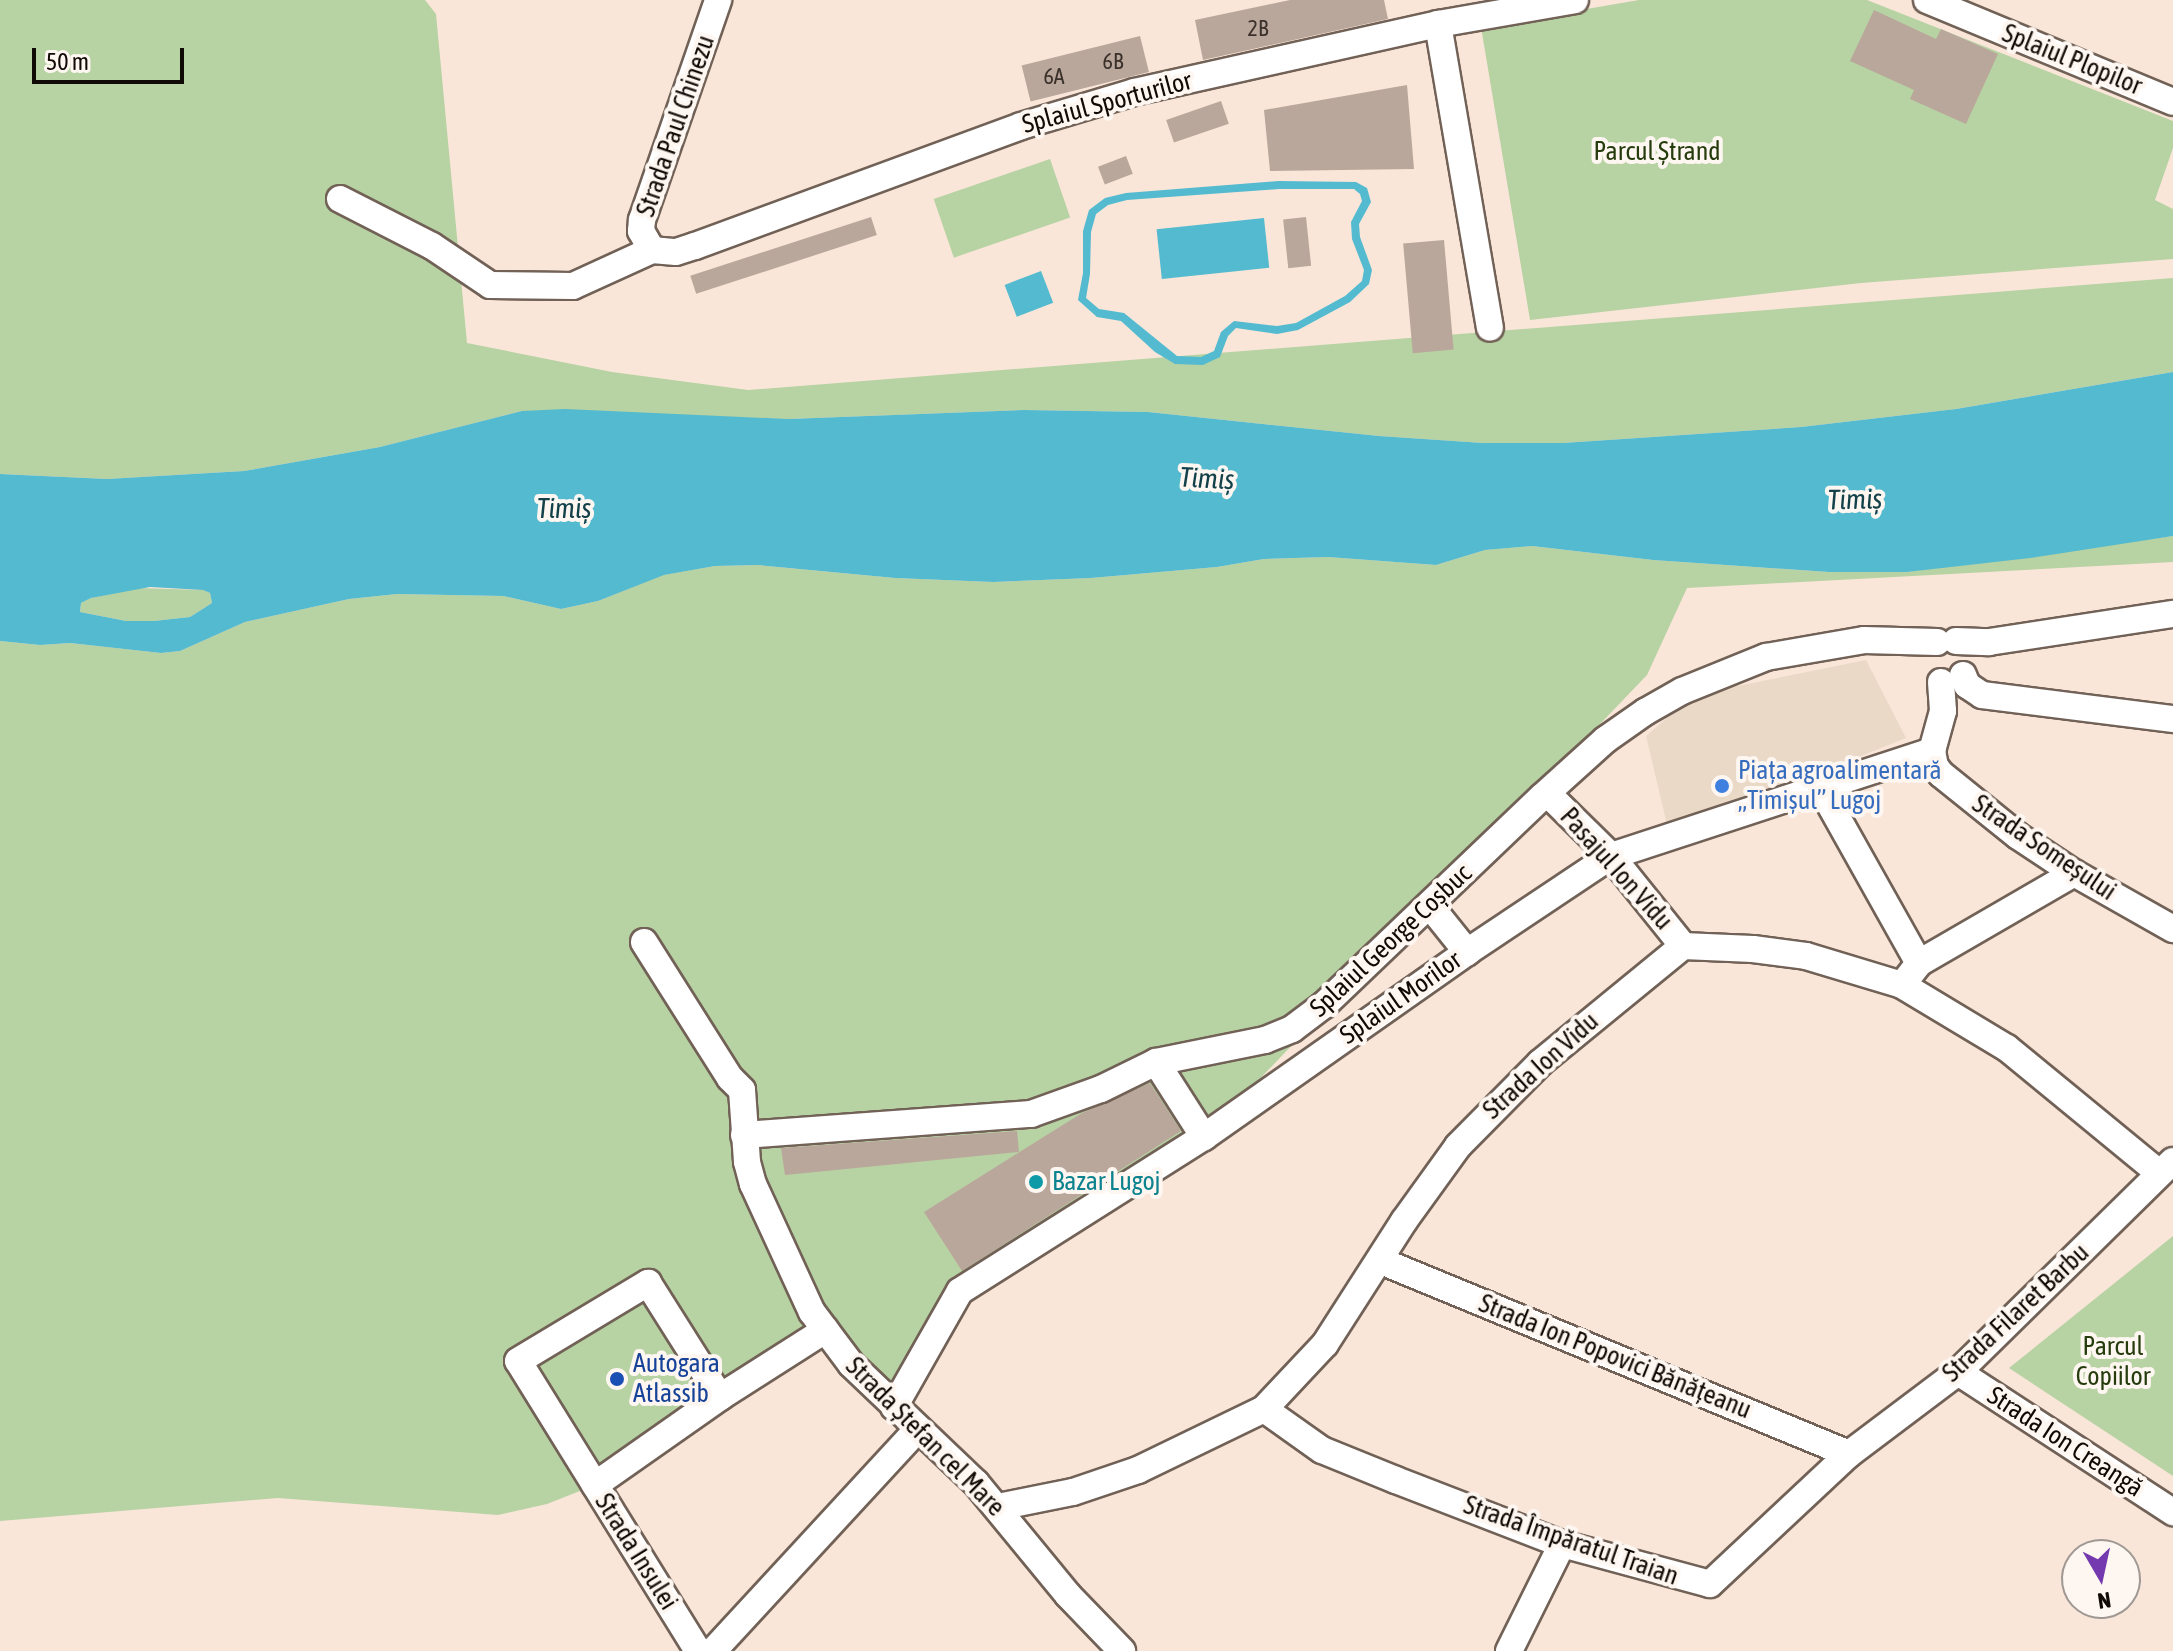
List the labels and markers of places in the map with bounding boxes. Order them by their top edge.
place label: Piața agroalimentară „Timișul” Lugoj [1738,755,1942,816]
marker: Piața agroalimentară „Timișul” Lugoj [1713,777,1731,795]
place label: Bazar Lugoj [1052,1166,1161,1198]
marker: Bazar Lugoj [1027,1173,1045,1191]
place label: Autogara Atlassib [633,1348,720,1410]
marker: Autogara Atlassib [608,1370,626,1388]

